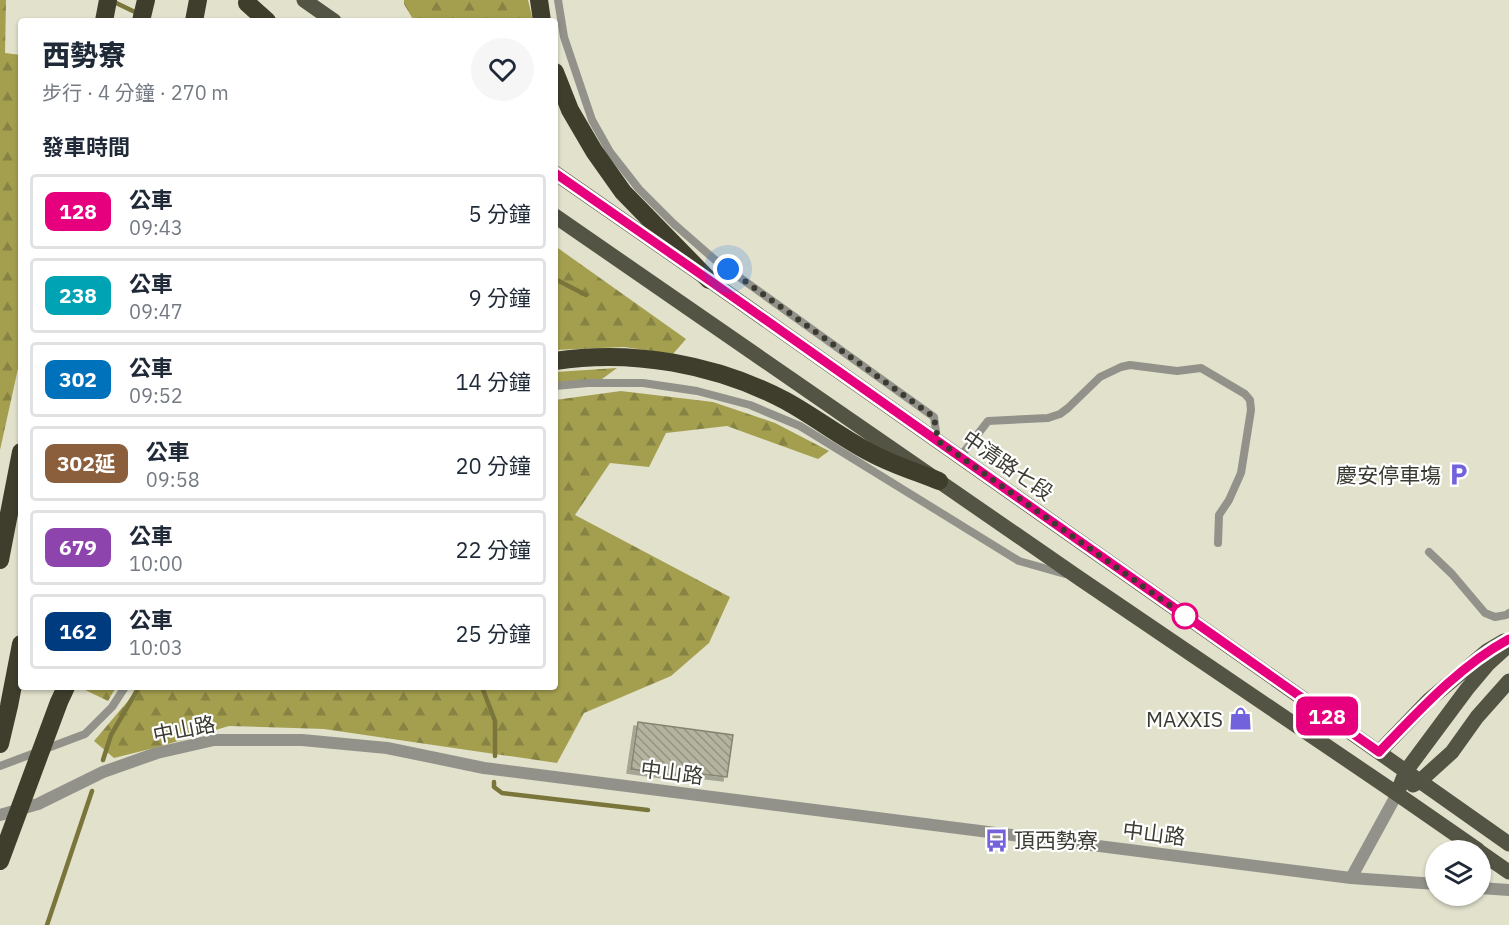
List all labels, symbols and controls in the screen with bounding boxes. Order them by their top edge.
text: 西勢寮 [42,36,126,73]
button: heart [471,38,534,101]
text: 步行 · 4 分鐘 · 270 m [42,79,229,106]
text: 發車時間 [42,132,130,161]
text: 公車 [129,185,173,214]
text: 128 [59,197,97,225]
text: 5 分鐘 [469,199,531,228]
text: 09:43 [129,214,183,241]
your location [713,254,743,284]
text: 公車 [129,269,173,298]
text: 238 [59,281,97,309]
text: 9 分鐘 [469,283,531,312]
text: 09:47 [129,298,183,325]
text: 公車 [129,353,173,382]
text: 302 [59,365,97,393]
text: 14 分鐘 [455,367,531,396]
text: 09:52 [129,382,183,409]
street label: 中清路七段 [957,423,1059,507]
text: 公車 [146,437,190,466]
text: 302延 [57,449,116,477]
text: 20 分鐘 [455,451,531,480]
place label: 慶安停車塲 [1336,461,1441,489]
parking icon: 慶安停車塲 [1446,462,1472,488]
text: 09:58 [146,466,200,493]
text: 公車 [129,521,173,550]
text: 679 [59,533,97,561]
text: 22 分鐘 [455,535,531,564]
text: 10:00 [129,550,183,577]
unlabelled marker [1172,603,1198,629]
text: 公車 [129,605,173,634]
text: 162 [59,617,97,645]
text: 25 分鐘 [455,619,531,648]
text: 10:03 [129,634,183,661]
line badge: 128 [1292,696,1362,736]
text: 128 [1308,702,1346,730]
place label: MAXXIS [1146,705,1223,733]
shop icon: MAXXIS [1228,706,1254,732]
street label: 中山路 [150,709,218,749]
street label: 中山路 [639,754,705,790]
street label: 中山路 [1121,815,1187,851]
place label: 頂西勢寮 [1014,826,1098,854]
bus stop icon: 頂西勢寮 [983,827,1009,853]
map controls [1425,840,1491,906]
button: layers [1425,840,1491,906]

